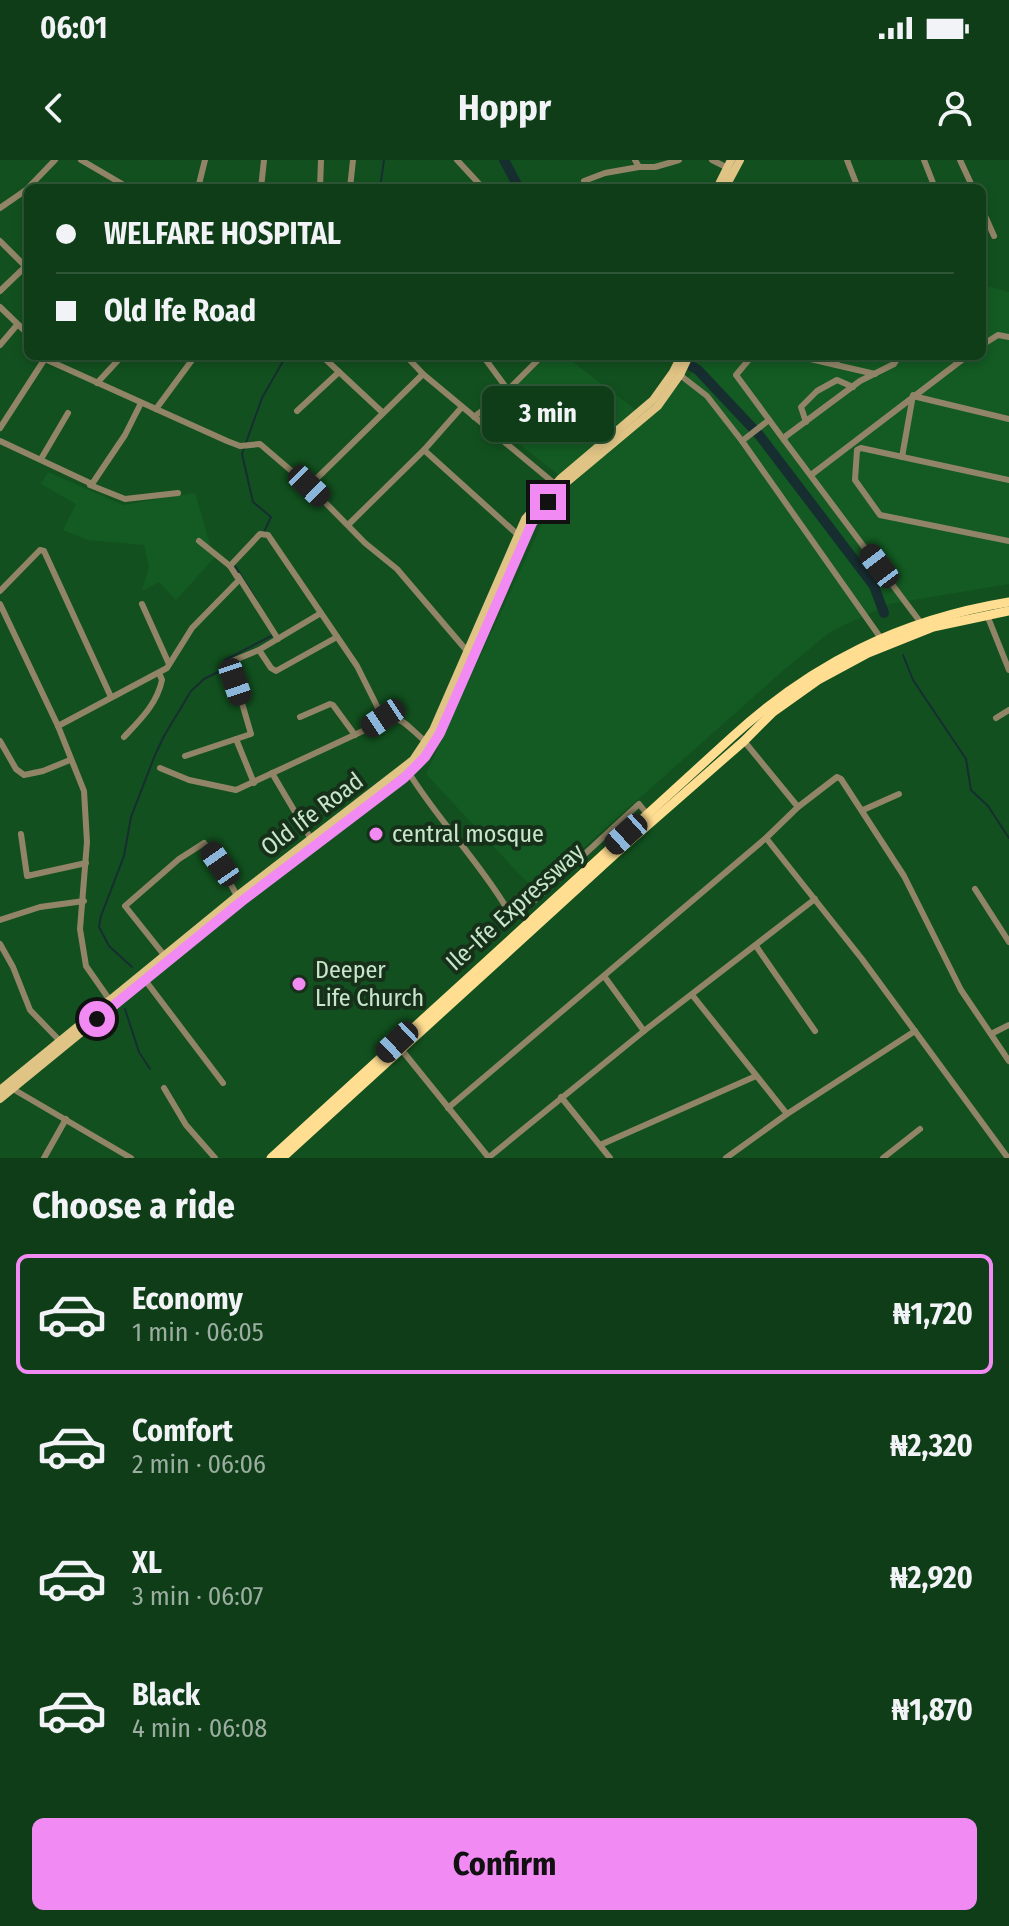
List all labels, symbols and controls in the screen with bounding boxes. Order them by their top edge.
text: 06:01 [40,10,107,46]
icon: back [32,86,76,130]
text: Hoppr [458,86,551,130]
icon: person [933,86,977,130]
text: WELFARE HOSPITAL [104,216,341,252]
text: Old Ife Road [104,293,256,329]
callout: 3 min [482,386,614,442]
text: 3 min [519,398,577,429]
car [283,461,335,511]
route end [530,484,566,520]
car [855,540,903,592]
car [216,655,254,709]
car [356,695,410,741]
street label: Old Ife Road [255,767,369,861]
car [600,809,652,859]
place label: central mosque [392,820,544,848]
marker: central mosque [367,825,385,843]
car [196,837,244,891]
street label: Ile-Ife Expressway [440,838,590,976]
place label: Deeper Life Church [315,956,424,1012]
marker: Deeper Life Church [290,975,308,993]
route start [79,1001,115,1037]
car [371,1017,423,1067]
text: Choose a ride [32,1184,235,1228]
icon: car [36,1278,108,1350]
text: Economy [132,1281,243,1317]
text: ₦1,720 [893,1296,973,1332]
text: 1 min · 06:05 [132,1317,264,1348]
icon: car [36,1410,108,1482]
text: Comfort [132,1413,233,1449]
text: ₦2,320 [890,1428,973,1464]
text: 2 min · 06:06 [132,1449,266,1480]
icon: car [36,1542,108,1614]
text: XL [132,1545,162,1581]
text: ₦2,920 [890,1560,973,1596]
text: 3 min · 06:07 [132,1581,263,1612]
icon: car [36,1674,108,1746]
text: Black [132,1677,200,1713]
text: ₦1,870 [891,1692,973,1728]
text: 4 min · 06:08 [132,1713,267,1744]
button: Confirm [32,1818,977,1910]

